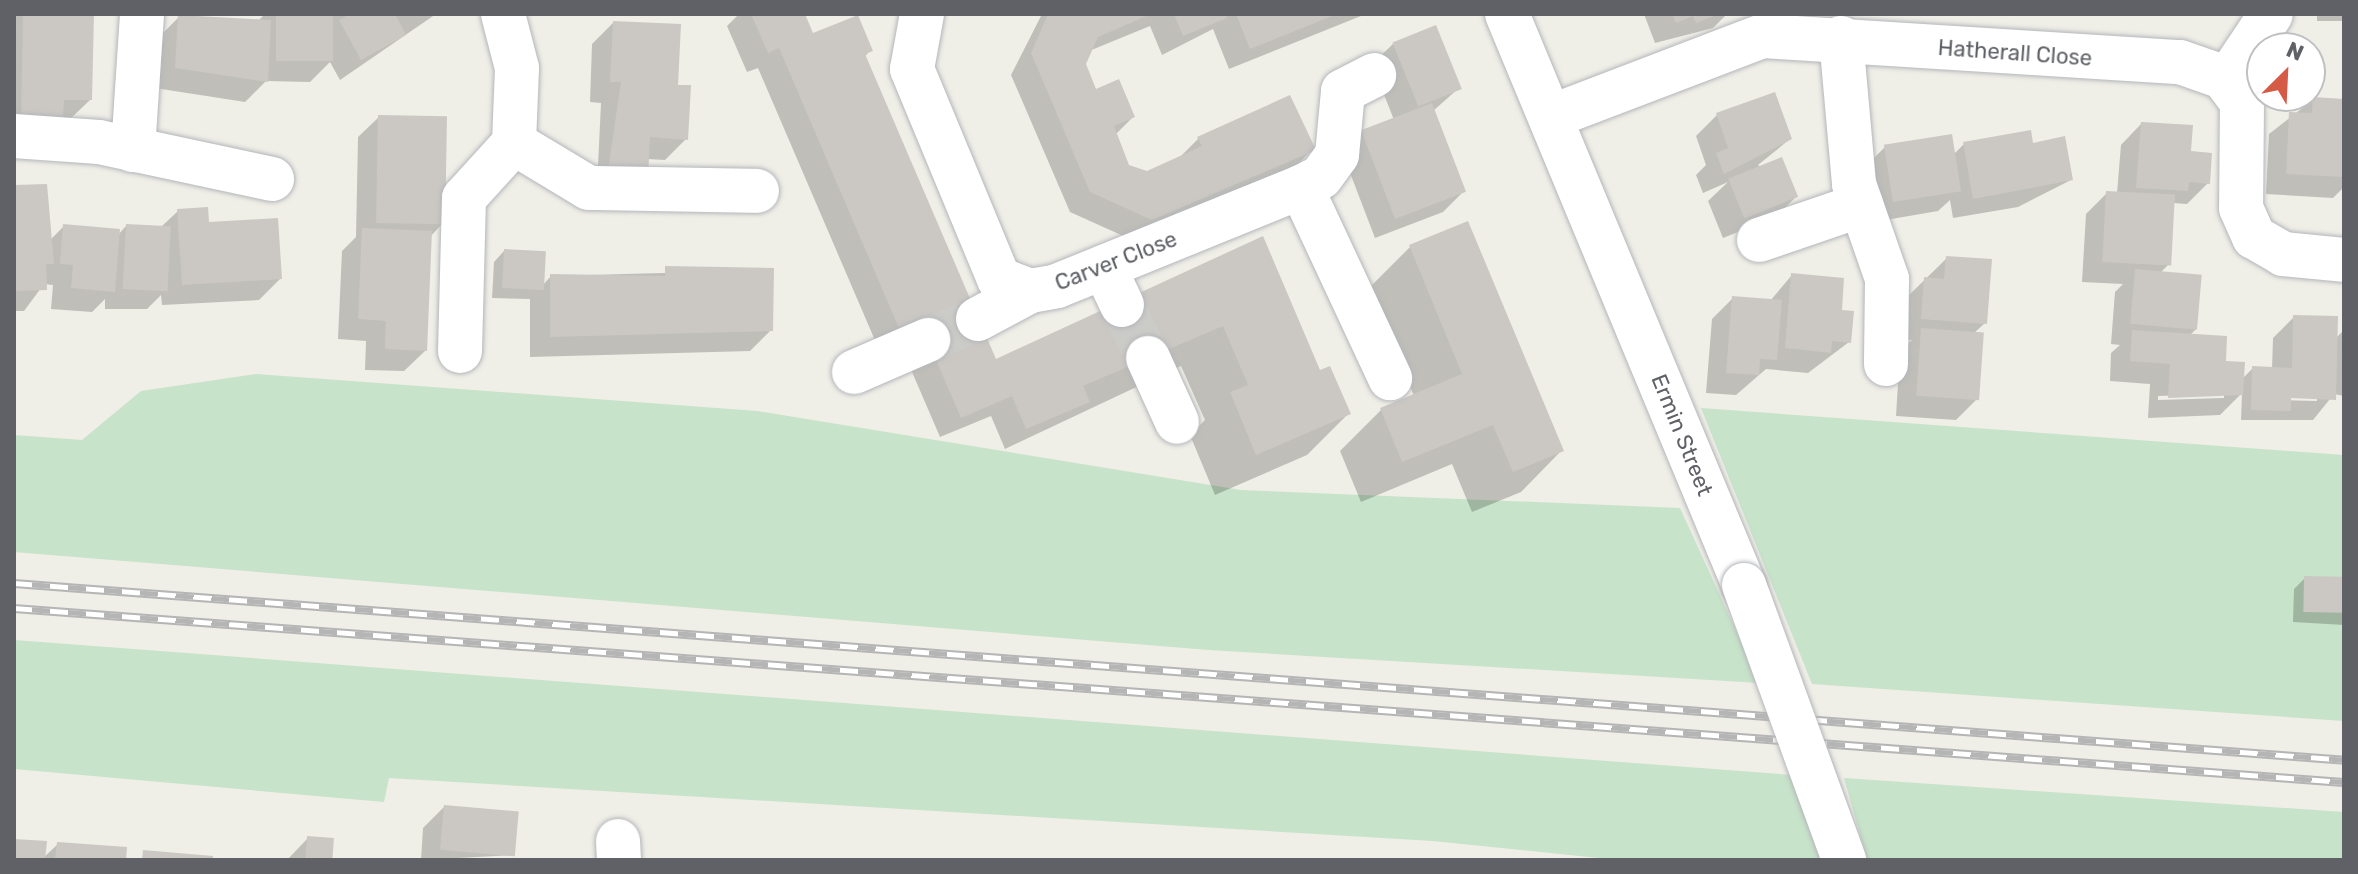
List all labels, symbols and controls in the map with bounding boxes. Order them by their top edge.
north arrow [2246,32,2326,112]
street label: Hatherall Close [1937,34,2093,72]
text: N [2282,36,2308,67]
street label: Carver Close [1051,226,1181,296]
street label: Ermin Street [1646,370,1718,500]

